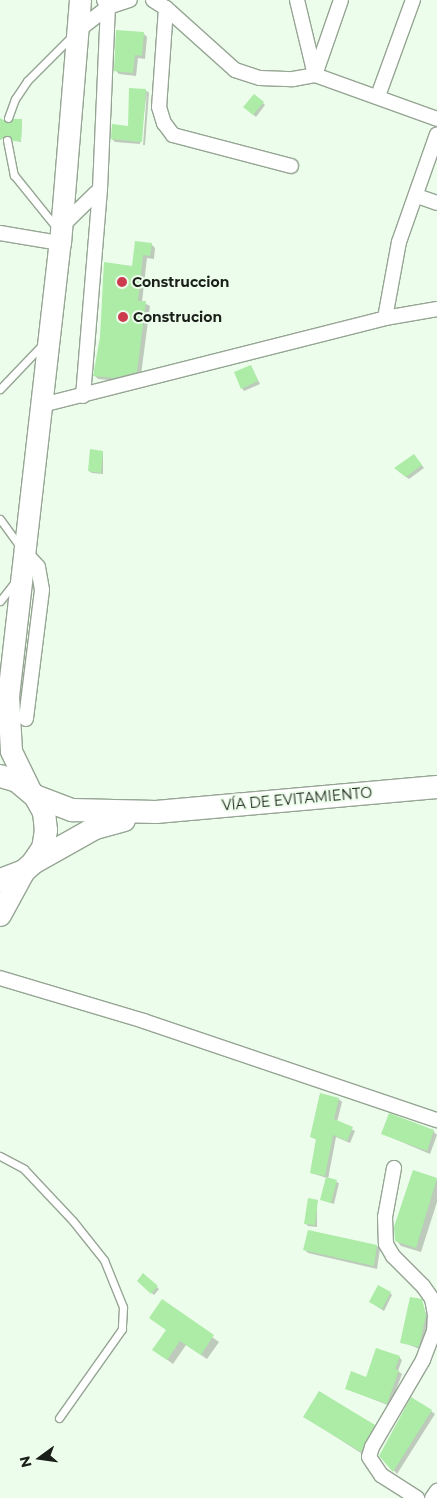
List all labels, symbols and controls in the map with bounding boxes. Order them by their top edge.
place label: Construccion [132,274,229,290]
marker: Construccion [116,276,128,288]
place label: Construcion [133,309,222,325]
marker: Construcion [117,311,129,323]
street label: VÍA DE EVITAMIENTO [221,784,373,814]
north arrow [15,1433,65,1483]
text: N [15,1454,36,1469]

